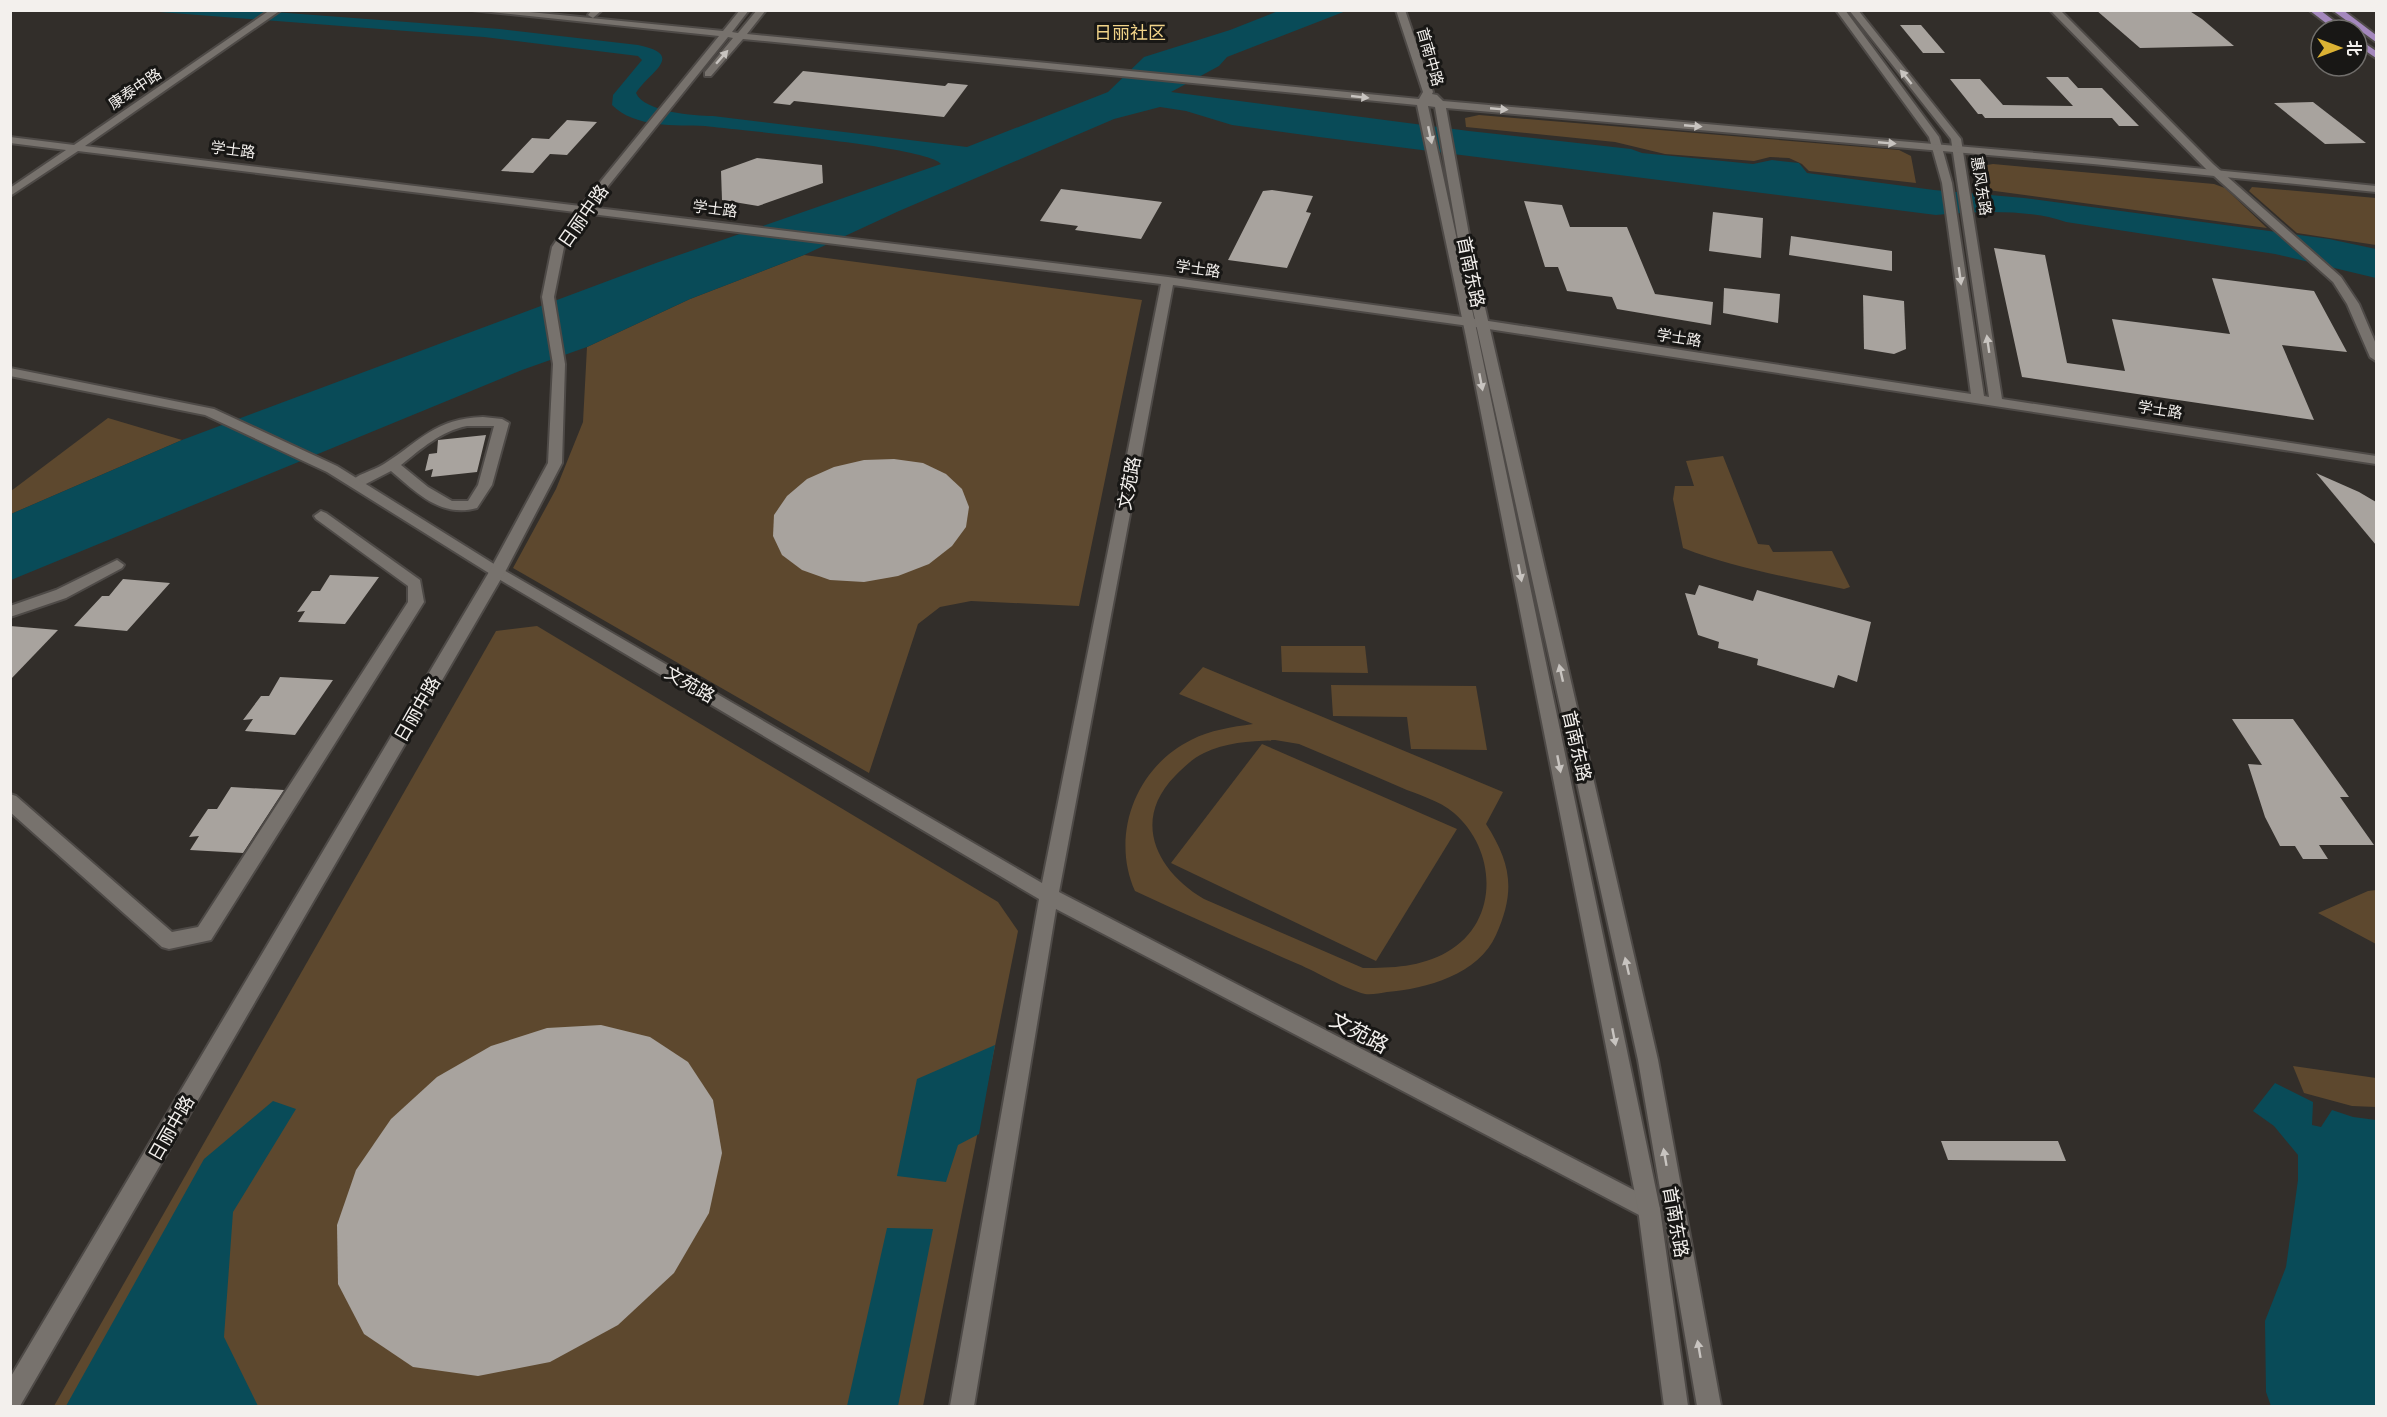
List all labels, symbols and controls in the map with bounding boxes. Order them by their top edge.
north arrow [2309,18,2369,78]
district label: 日丽社区 [1094,22,1166,43]
street label: 首南中路 [1413,26,1447,88]
text: 北 [2344,40,2363,56]
one-way arrow [715,50,728,65]
street label: 康泰中路 [105,65,165,113]
one-way arrow [1901,69,1913,84]
one-way arrow [1351,92,1370,101]
one-way arrow [1489,104,1508,114]
one-way arrow [1684,121,1703,131]
one-way arrow [1426,126,1435,145]
street label: 学士路 [210,138,256,162]
one-way arrow [1878,138,1897,148]
street label: 惠风东路 [1967,155,1995,217]
street label: 日丽中路 [554,180,612,252]
street label: 学士路 [692,197,738,221]
street label: 首南东路 [1453,235,1489,309]
street label: 学士路 [1174,257,1222,281]
one-way arrow [1956,267,1965,286]
street label: 学士路 [1655,326,1703,350]
one-way arrow [1983,335,1992,354]
one-way arrow [1477,373,1486,392]
street label: 学士路 [2136,398,2184,422]
street label: 文苑路 [1114,454,1144,512]
one-way arrow [1516,564,1525,583]
street label: 文苑路 [661,661,719,707]
one-way arrow [1555,664,1565,682]
street label: 日丽中路 [390,673,444,745]
street label: 首南东路 [1559,709,1595,783]
one-way arrow [1555,755,1564,774]
one-way arrow [1621,956,1631,975]
street label: 文苑路 [1326,1008,1392,1058]
one-way arrow [1610,1028,1619,1047]
street label: 日丽中路 [144,1092,198,1164]
one-way arrow [1660,1147,1669,1166]
street label: 首南东路 [1659,1185,1693,1259]
one-way arrow [1694,1339,1703,1358]

